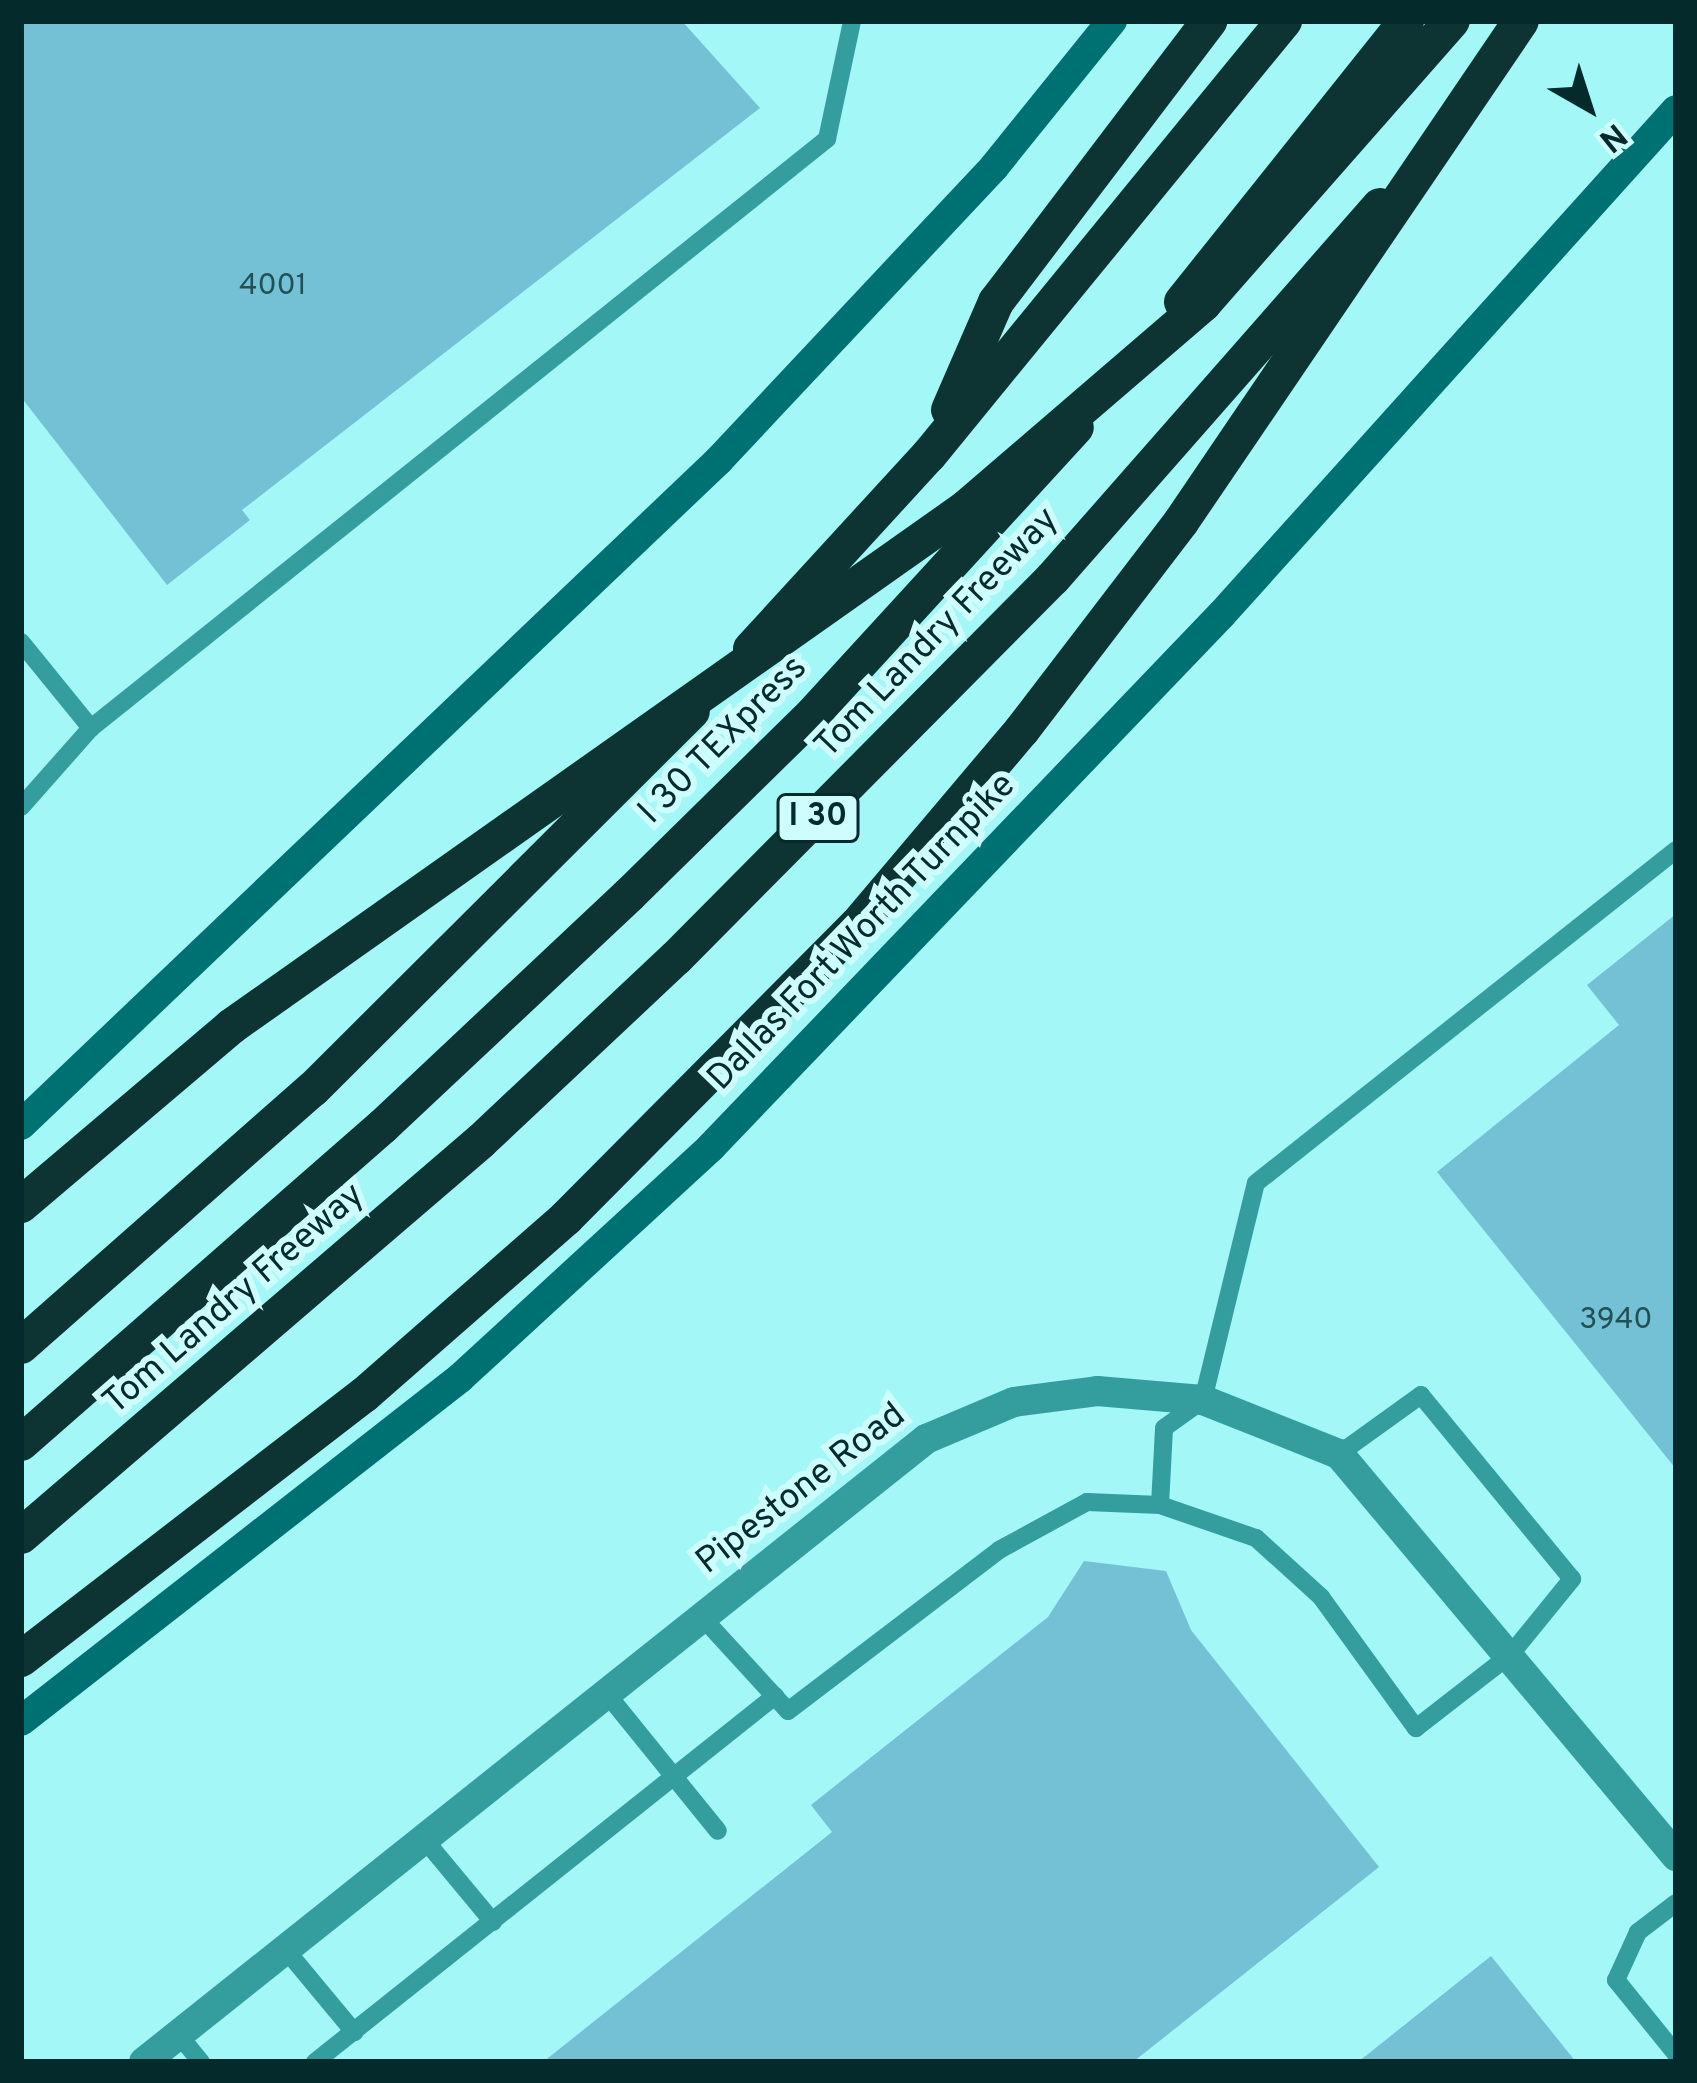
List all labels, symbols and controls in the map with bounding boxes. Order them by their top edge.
north arrow [1529,48,1649,168]
text: N [1589,112,1634,160]
house number: 4001 [239,269,307,305]
street label: Tom Landry Freeway [807,500,1069,768]
street label: I 30 TEXpress [630,647,818,835]
street label: Dallas Fort Worth Turnpike [699,764,1027,1102]
road number: I 30 [776,791,860,845]
street label: Tom Landry Freeway [96,1175,374,1425]
house number: 3940 [1579,1303,1653,1339]
street label: Pipestone Road [689,1395,915,1585]

